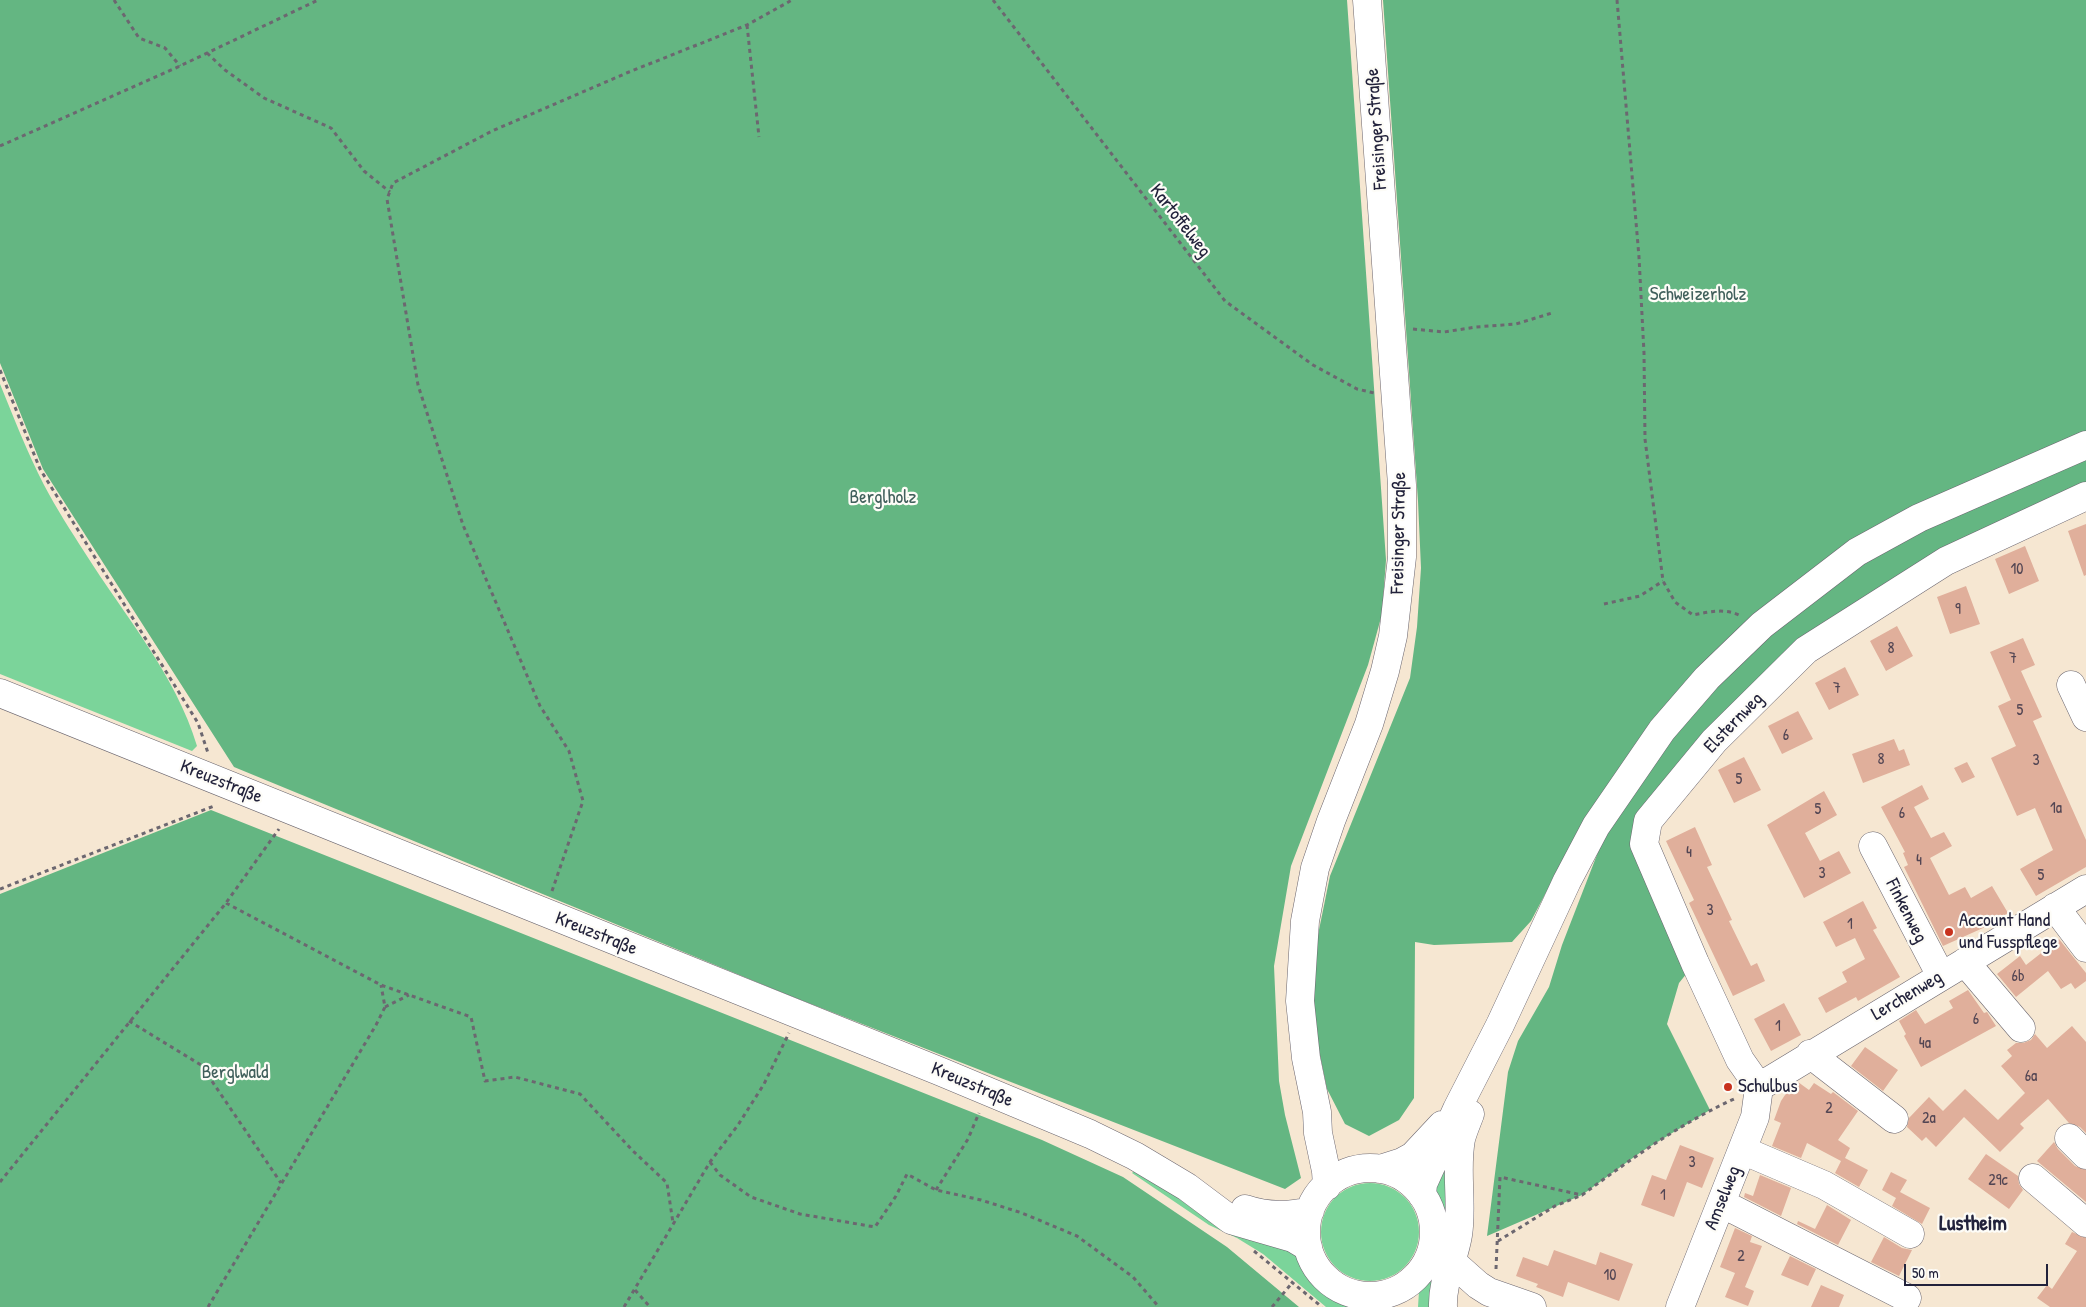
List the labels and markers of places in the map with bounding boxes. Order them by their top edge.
place label: Account Hand und Fusspflege [1959,910,2058,954]
marker: Account Hand und Fusspflege [1943,926,1955,938]
place label: Schulbus [1738,1076,1797,1098]
marker: Schulbus [1722,1081,1734,1093]

